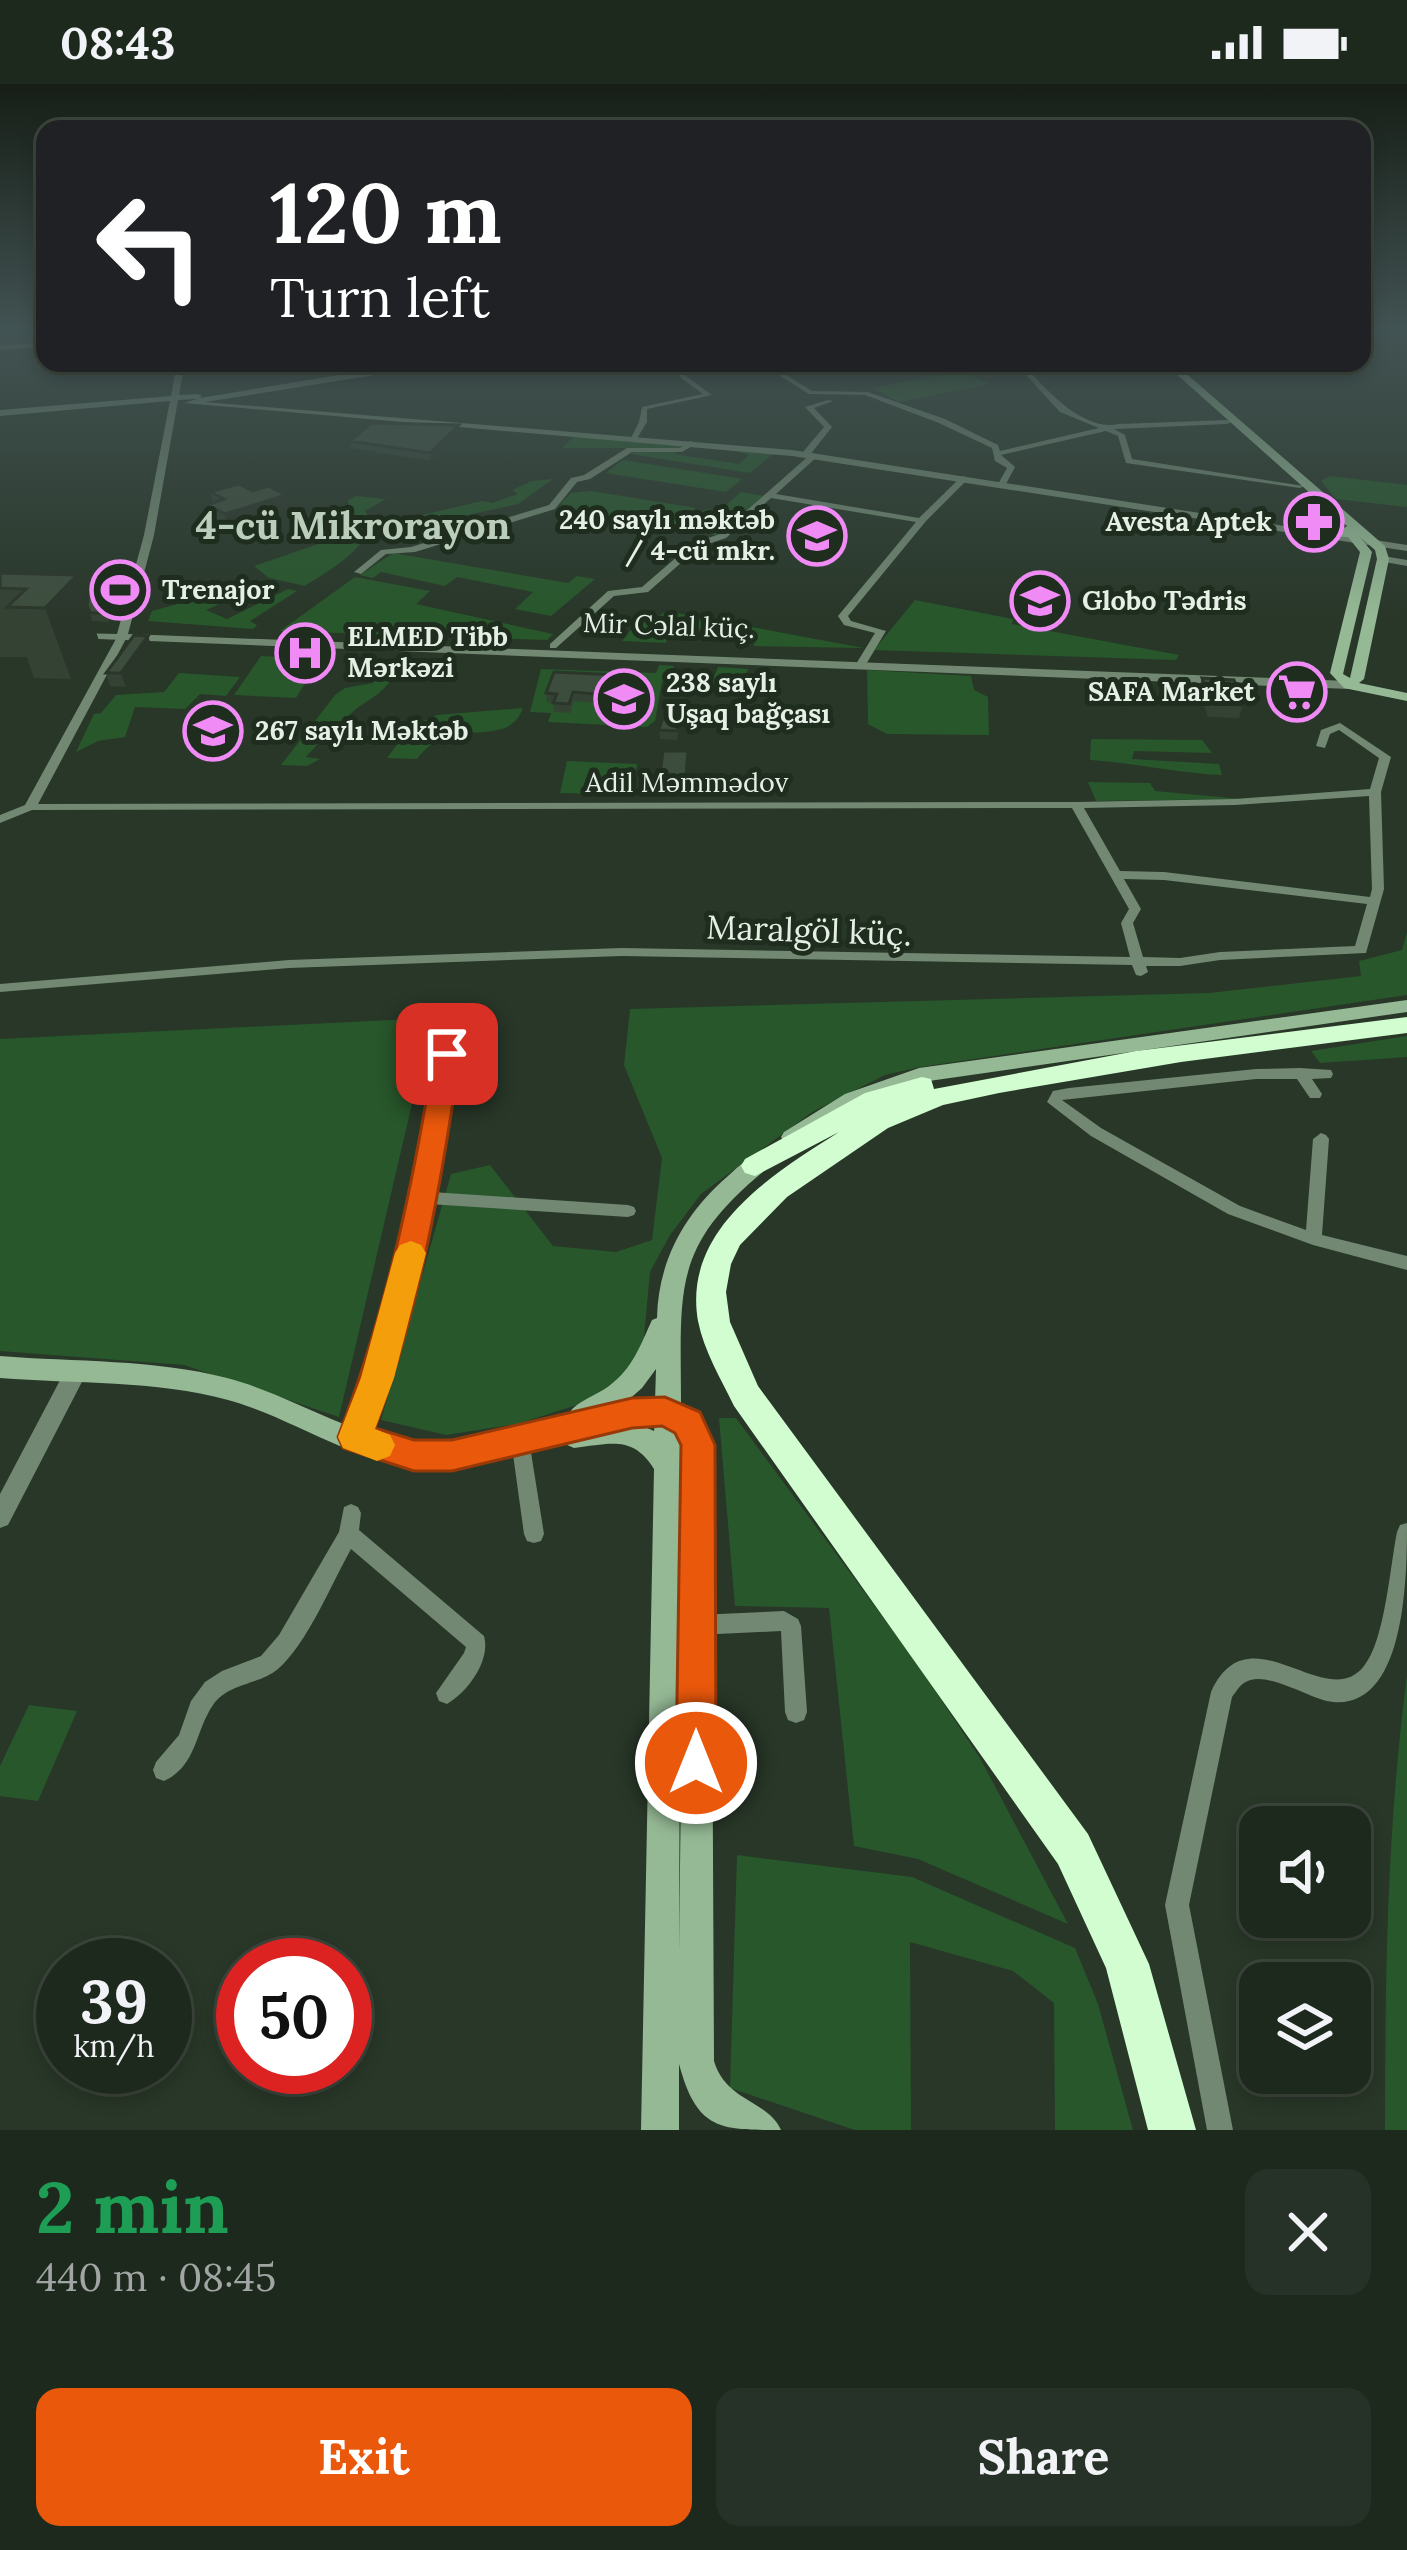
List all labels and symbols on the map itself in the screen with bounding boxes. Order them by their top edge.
pharmacy icon: Avesta Aptek [1283,491,1345,553]
district label: 4-cü Mikrorayon [196,500,510,550]
place label: 240 saylı məktəb / 4-cü mkr. [559,502,775,568]
place label: Avesta Aptek [1105,504,1272,538]
school or university icon: 240 saylı məktəb / 4-cü mkr. [786,505,848,567]
sports icon: Trenajor [89,559,151,621]
school or university icon: Globo Tədris [1009,570,1071,632]
place label: Trenajor [162,572,275,606]
place label: Globo Tədris [1082,583,1247,617]
street label: Mir Cəlal küç. [582,605,756,645]
place label: ELMED Tibb Mərkəzi [347,619,508,684]
hospital icon: ELMED Tibb Mərkəzi [274,622,336,684]
supermarket icon: SAFA Market [1266,661,1328,723]
place label: 238 saylı Uşaq bağçası [666,665,830,730]
school or university icon: 238 saylı Uşaq bağçası [593,668,655,730]
place label: SAFA Market [1088,674,1256,708]
school or university icon: 267 saylı Məktəb [182,700,244,762]
place label: 267 saylı Məktəb [255,713,469,747]
street label: Adil Məmmədov [585,765,789,799]
street label: Maralgöl küç. [706,905,912,955]
pin [396,1003,498,1105]
position arrow [633,1700,759,1826]
speed limit sign: 50 [216,1938,372,2094]

